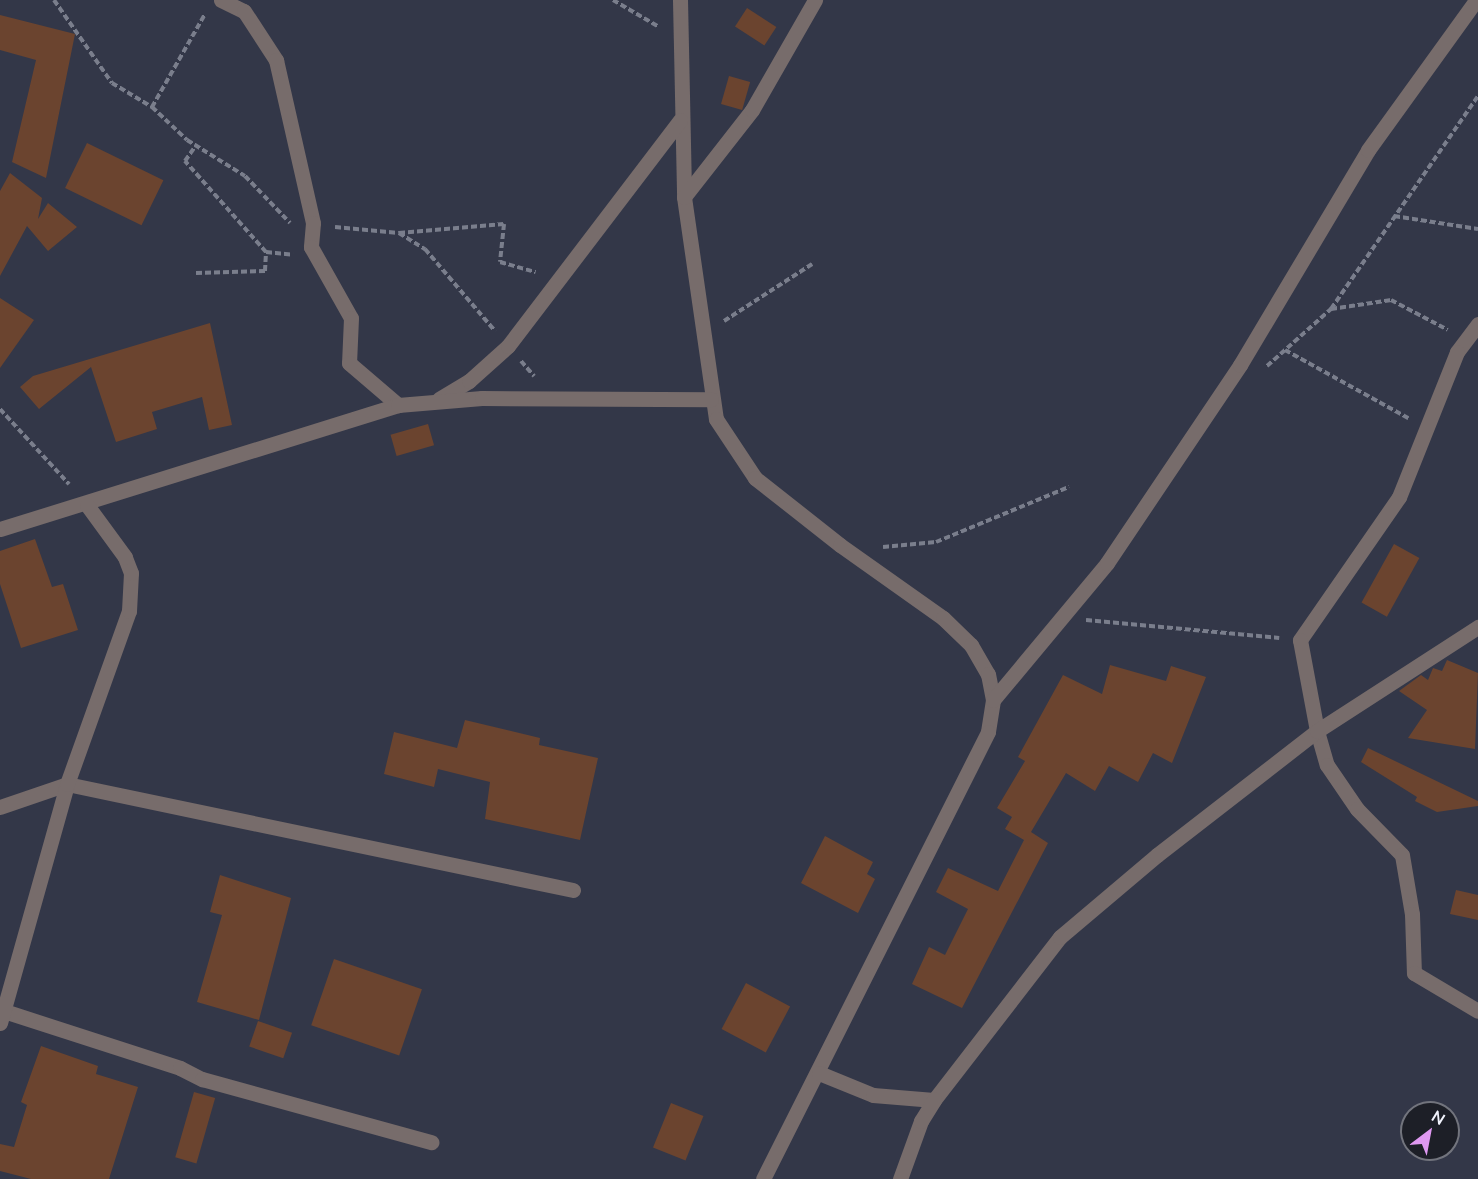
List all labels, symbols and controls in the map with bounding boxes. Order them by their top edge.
north arrow [1400,1101,1460,1161]
text: N [1428,1106,1449,1129]

